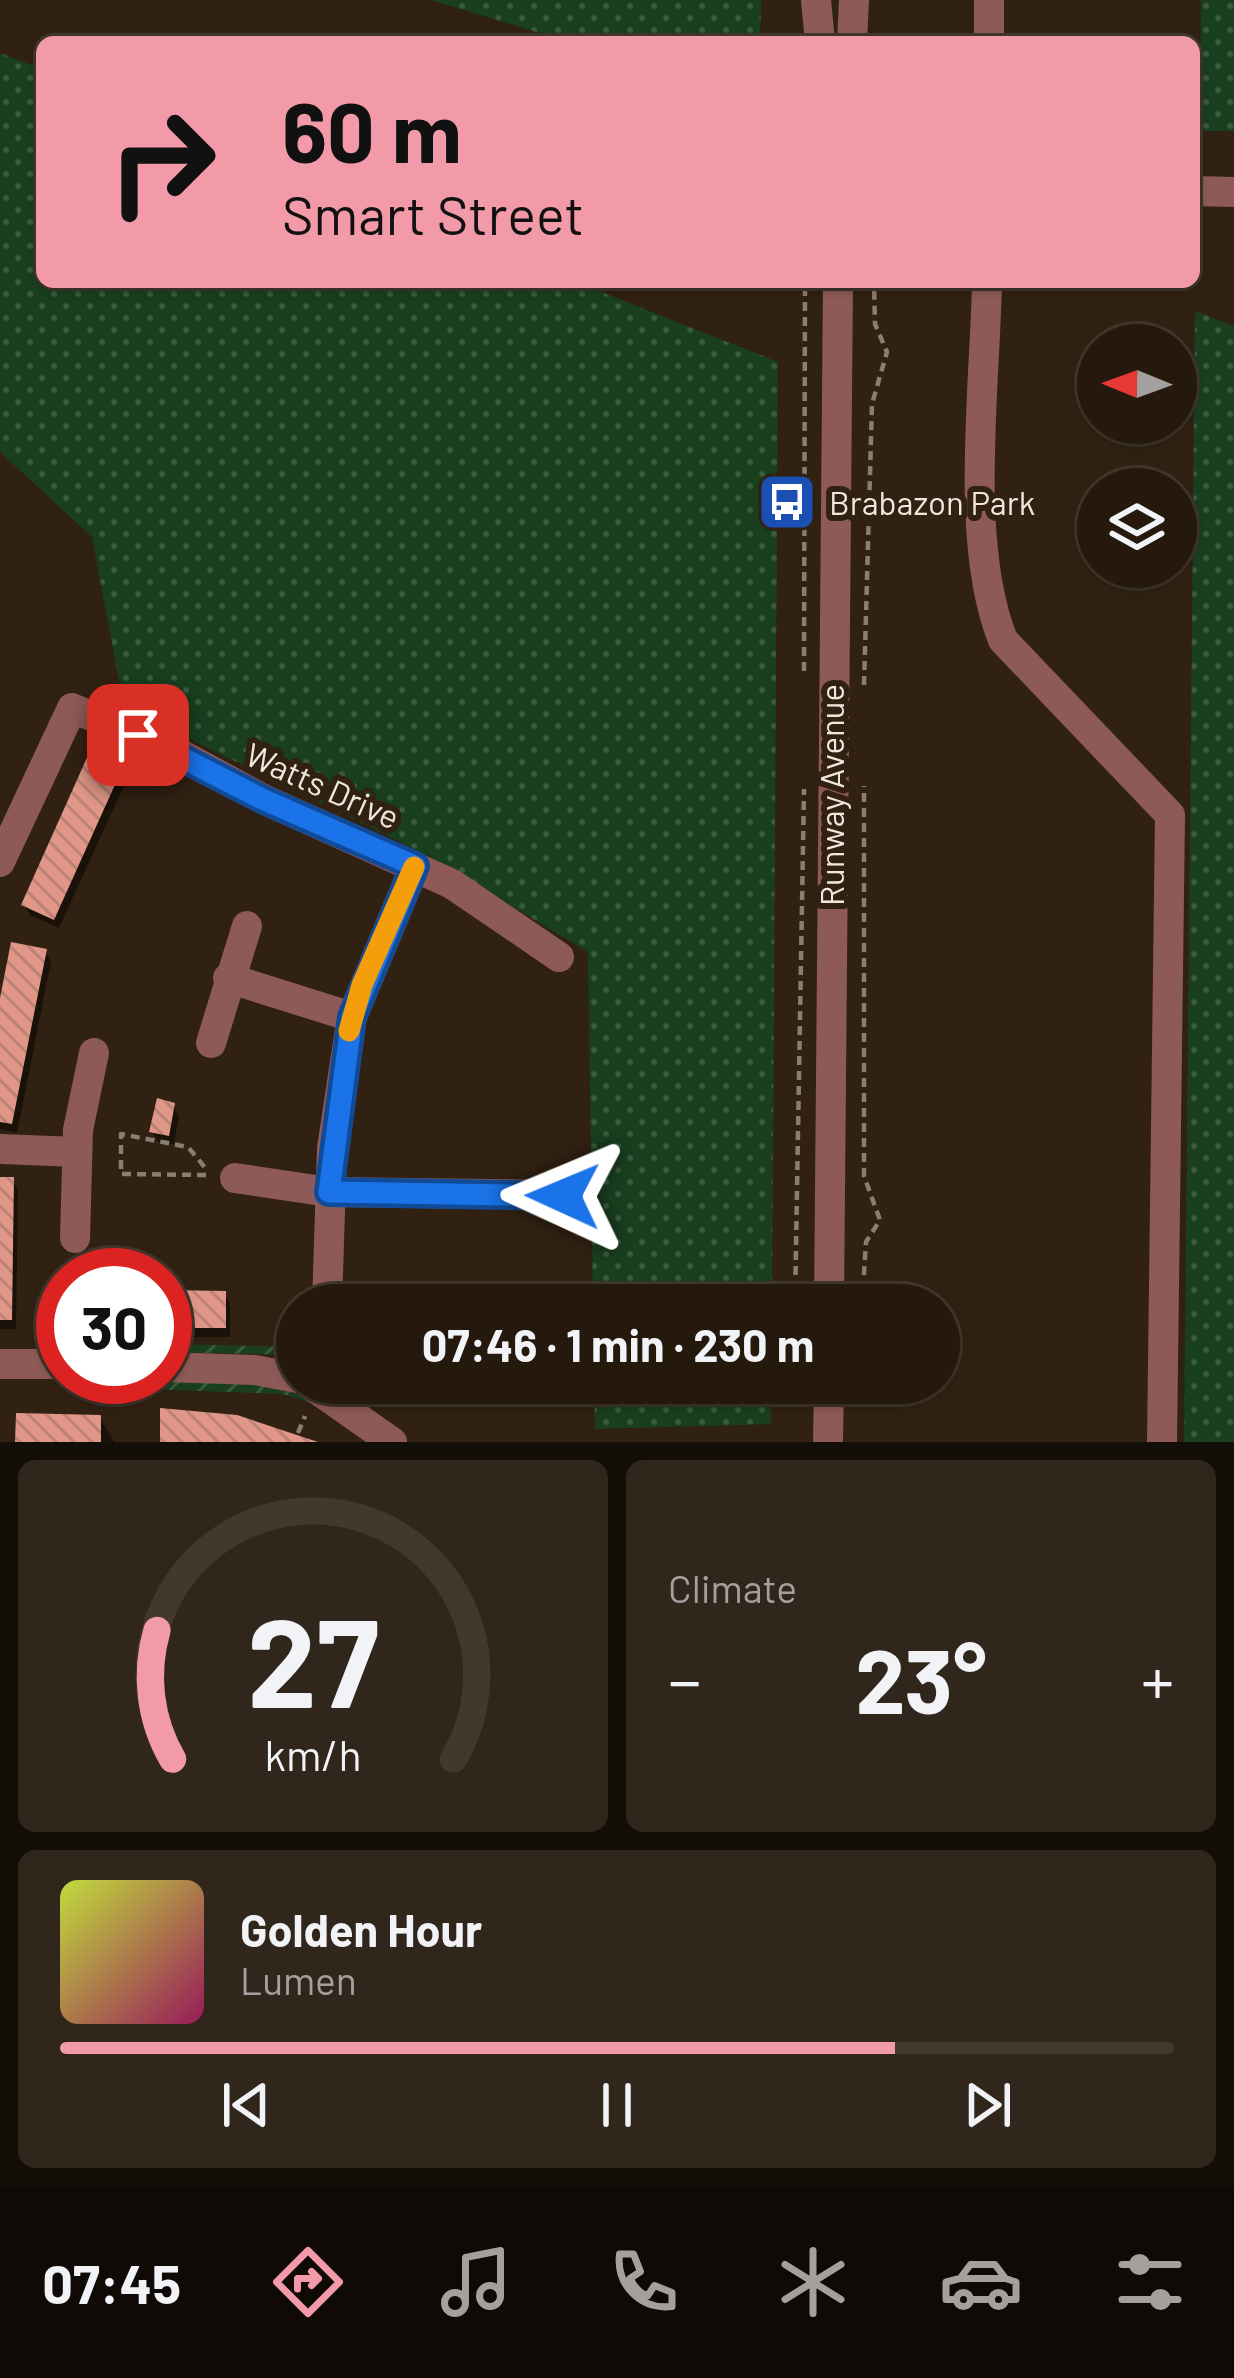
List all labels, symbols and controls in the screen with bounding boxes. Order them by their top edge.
text: 60 m [282,79,462,180]
icon: right [84,84,240,240]
text: Smart Street [282,181,584,246]
north arrow [1077,324,1197,444]
map controls [1077,324,1197,588]
button: layers [1077,468,1197,588]
bus stop icon: Brabazon Park [756,471,818,533]
place label: Brabazon Park [829,482,1035,522]
pin [87,684,189,786]
street label: Runway Avenue [811,684,851,906]
icon: arrive [105,702,171,768]
street label: Watts Drive [240,733,406,837]
position arrow [500,1133,626,1259]
speed limit sign: 30 [36,1248,192,1404]
text: 07:46 · 1 min · 230 m [422,1317,814,1371]
text: Climate [668,1564,797,1611]
text: 27 [247,1583,379,1733]
text: 23° [855,1624,987,1732]
text: − [668,1639,701,1718]
text: + [1141,1639,1174,1718]
text: km/h [264,1728,362,1780]
text: Golden Hour [240,1902,482,1956]
text: Lumen [240,1956,357,2003]
icon: previous [213,2072,279,2138]
icon: pause [584,2072,650,2138]
icon: next [955,2072,1021,2138]
icon: directions [266,2240,350,2324]
icon: music [434,2240,518,2324]
icon: phone [602,2240,686,2324]
icon: climate [771,2240,855,2324]
icon: car [939,2240,1023,2324]
icon: filters [1108,2240,1192,2324]
text: 07:45 [42,2250,181,2315]

